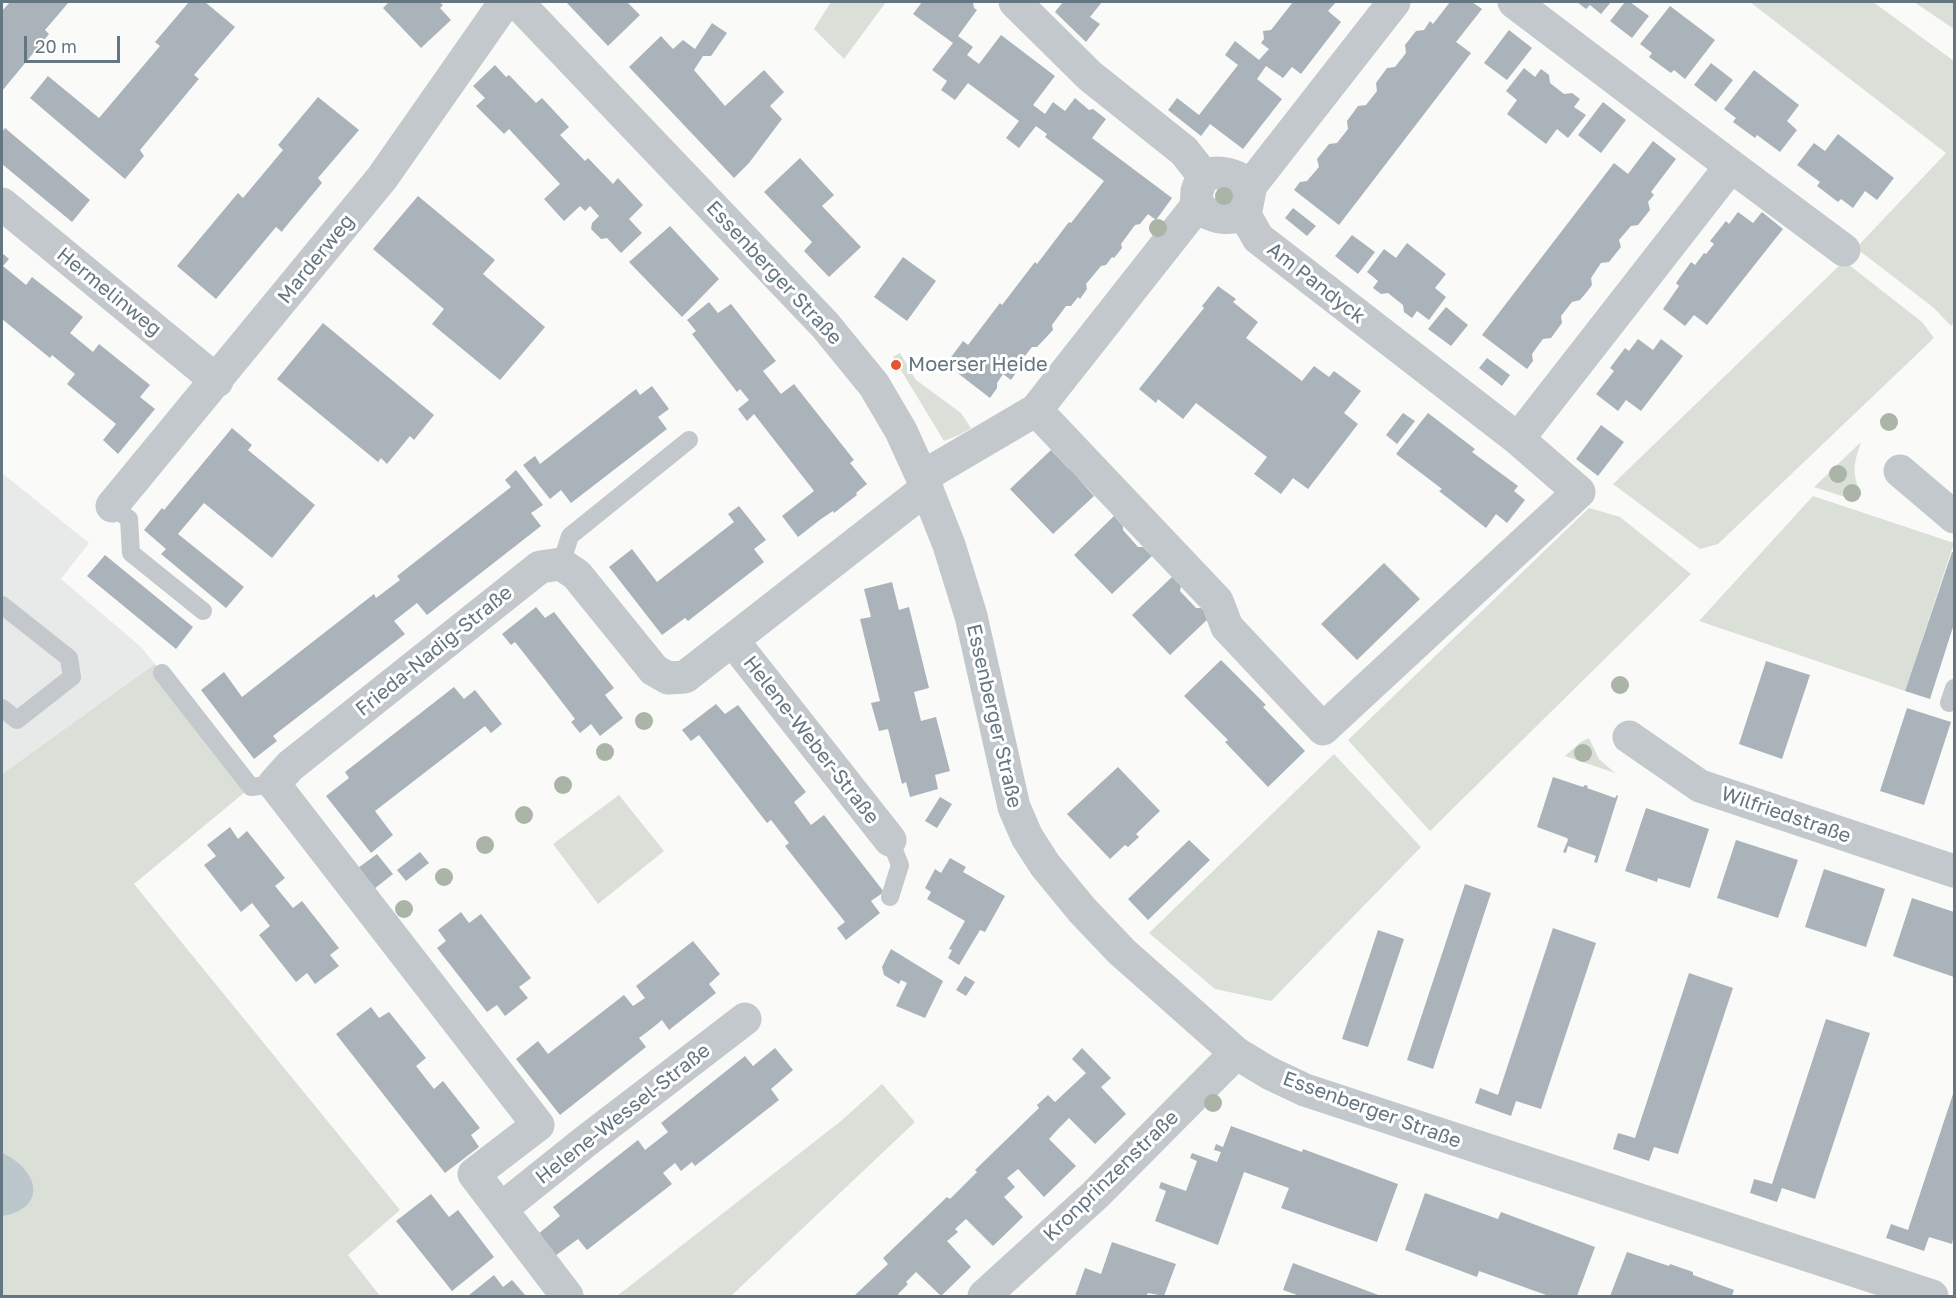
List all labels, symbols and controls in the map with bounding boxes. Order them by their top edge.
scale bar [27,24,123,62]
text: 20 m [35,35,77,57]
street label: Essenberger Straße [701,196,847,350]
street label: Marderweg [273,209,359,309]
street label: Am Pandyck [1262,237,1370,329]
street label: Hermelinweg [52,243,166,341]
place label: Moerser Heide [908,353,1048,377]
marker: Moerser Heide [889,358,903,372]
street label: Frieda-Nadig-Straße [351,580,517,722]
street label: Essenberger Straße [961,622,1027,810]
street label: Helene-Weber-Straße [738,651,884,829]
street label: Wilfriedstraße [1718,782,1854,848]
street label: Helene-Wessel-Straße [531,1038,715,1190]
street label: Essenberger Straße [1280,1067,1464,1153]
street label: Kronprinzenstraße [1039,1105,1183,1247]

